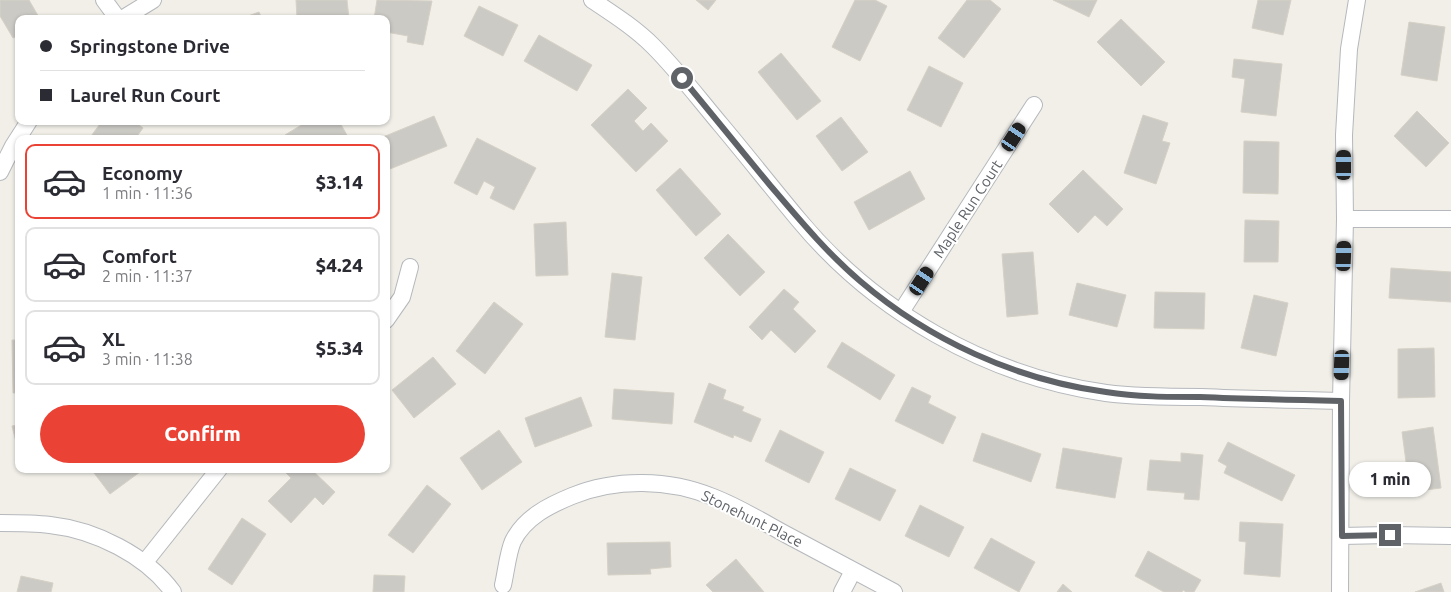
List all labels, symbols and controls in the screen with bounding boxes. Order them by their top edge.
text: Springstone Drive [70,35,230,57]
route start [671,67,693,89]
text: Laurel Run Court [70,84,221,106]
car [999,120,1028,154]
car [1336,150,1351,180]
street label: Maple Run Court [930,157,1006,261]
icon: car [42,159,87,204]
text: Economy [102,162,183,184]
text: $3.14 [315,171,363,193]
text: 1 min · 11:36 [102,184,193,202]
car [1335,241,1352,271]
icon: car [42,242,87,287]
text: Comfort [102,245,177,267]
text: $4.24 [315,254,363,276]
car [907,264,936,298]
text: 2 min · 11:37 [102,267,193,285]
icon: car [42,325,87,370]
text: XL [102,328,125,350]
text: $5.34 [315,337,363,359]
text: 3 min · 11:38 [102,350,193,368]
car [1333,350,1350,380]
button: Confirm [40,405,365,463]
callout: 1 min [1349,462,1431,498]
text: 1 min [1370,470,1410,488]
street label: Stonehunt Place [699,487,805,550]
route end [1379,524,1401,546]

